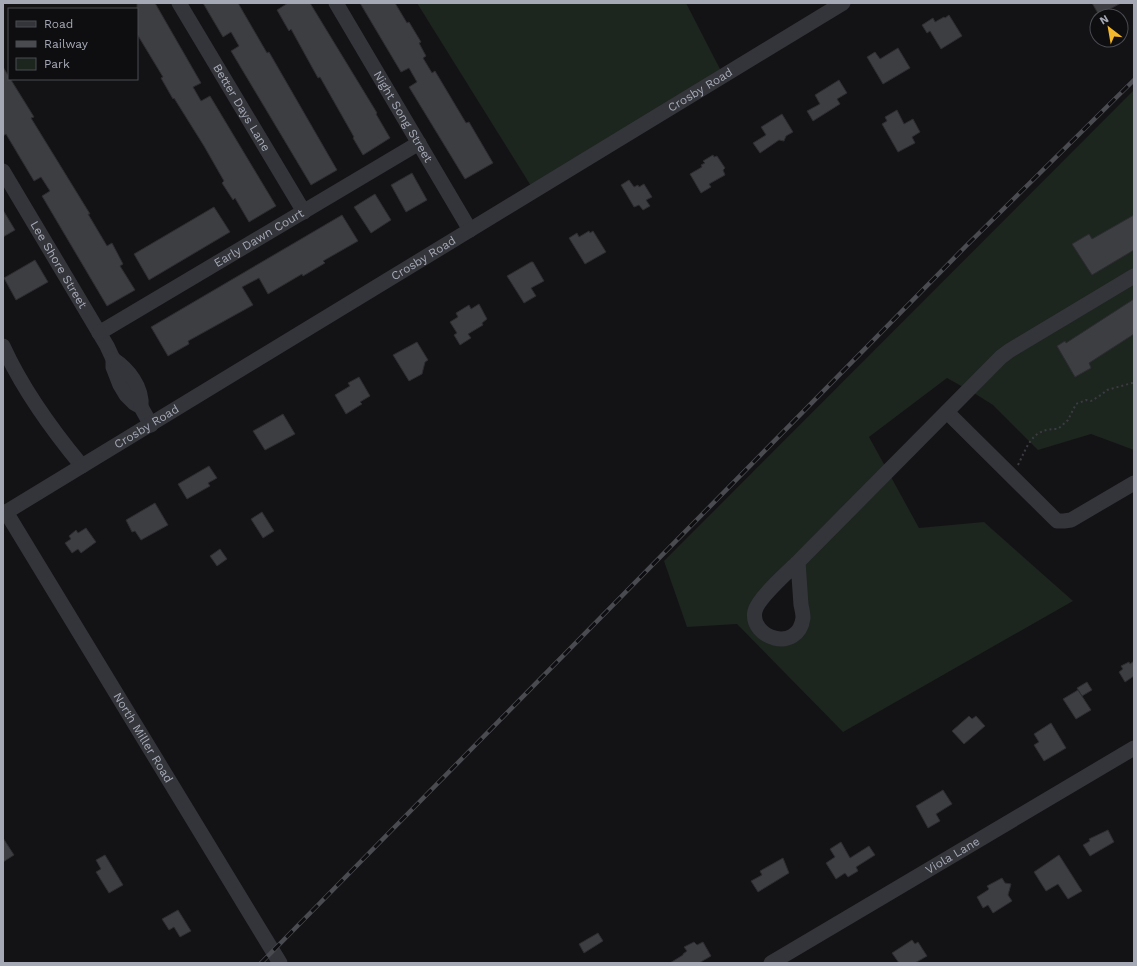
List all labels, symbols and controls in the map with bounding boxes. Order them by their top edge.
legend [8,8,138,80]
north arrow [1089,8,1129,48]
text: N [1097,12,1111,28]
text: Road [44,17,73,31]
text: Railway [44,37,89,51]
text: Park [44,57,70,71]
street label: Better Days Lane [210,61,273,154]
street label: Crosby Road [665,65,735,115]
street label: Night Song Street [371,68,436,165]
street label: Early Dawn Court [211,206,306,270]
street label: Lee Shore Street [27,218,90,311]
street label: Crosby Road [388,233,458,283]
street label: Crosby Road [112,402,181,452]
street label: North Miller Road [110,690,176,785]
street label: Viola Lane [923,834,982,877]

